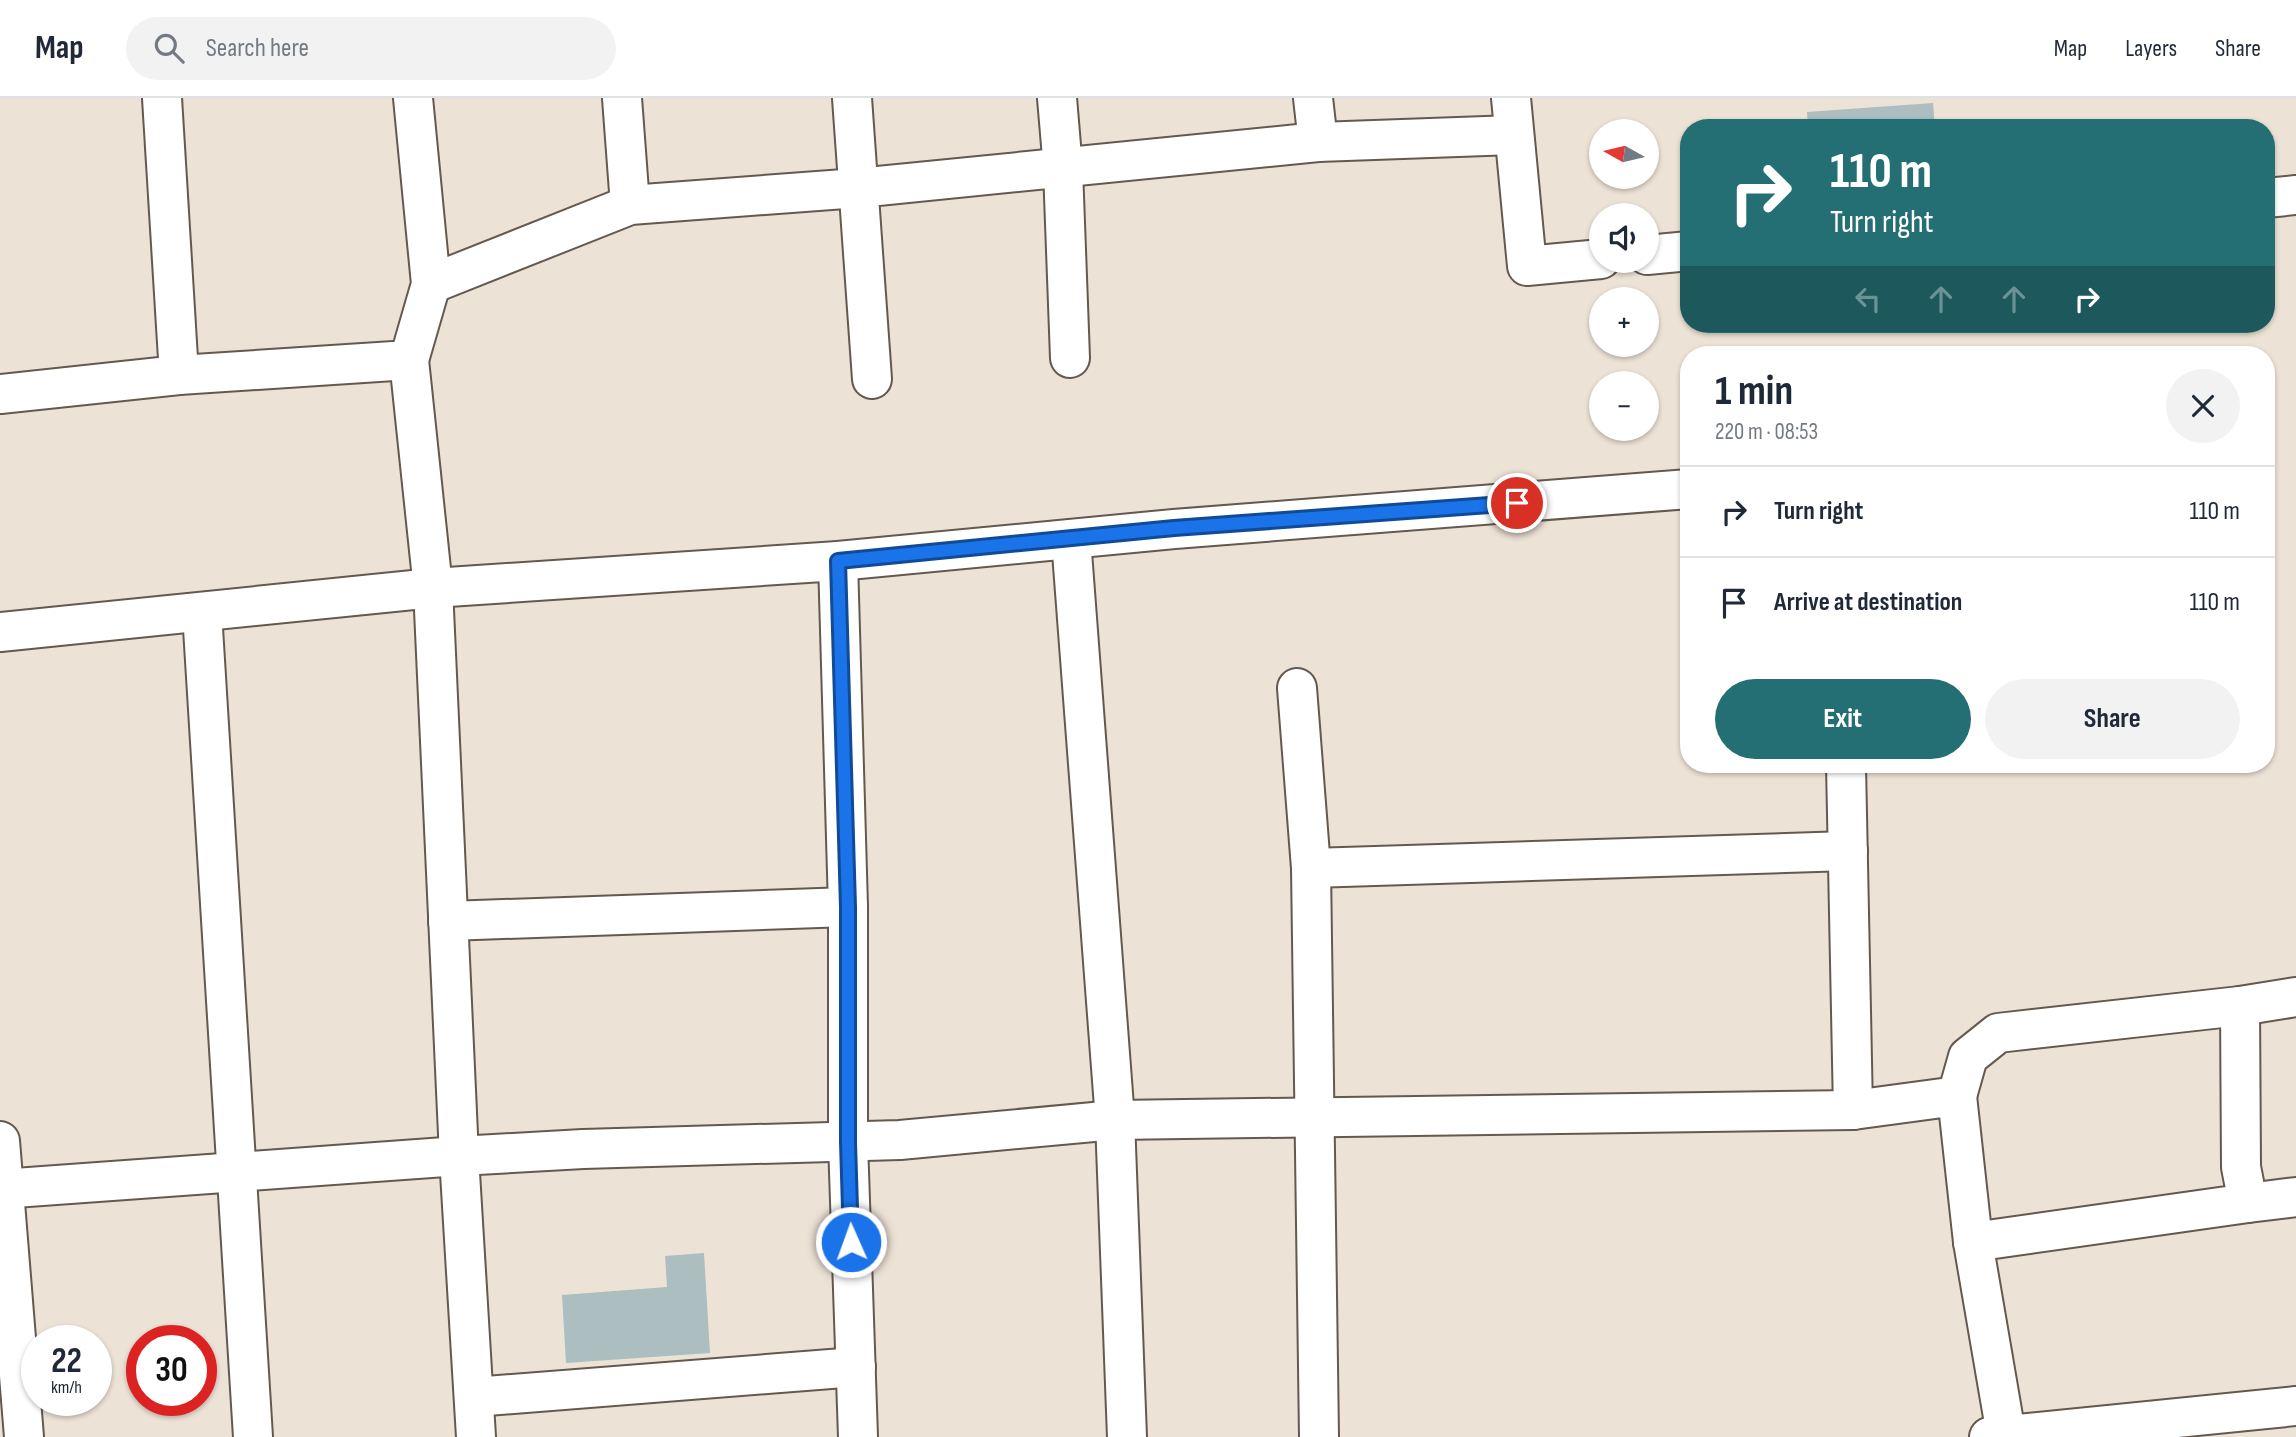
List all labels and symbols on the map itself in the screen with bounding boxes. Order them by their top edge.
north arrow [1589,119,1659,189]
pin [1487,473,1547,533]
position arrow [814,1205,888,1279]
speed limit sign: 30 [126,1325,217,1416]

